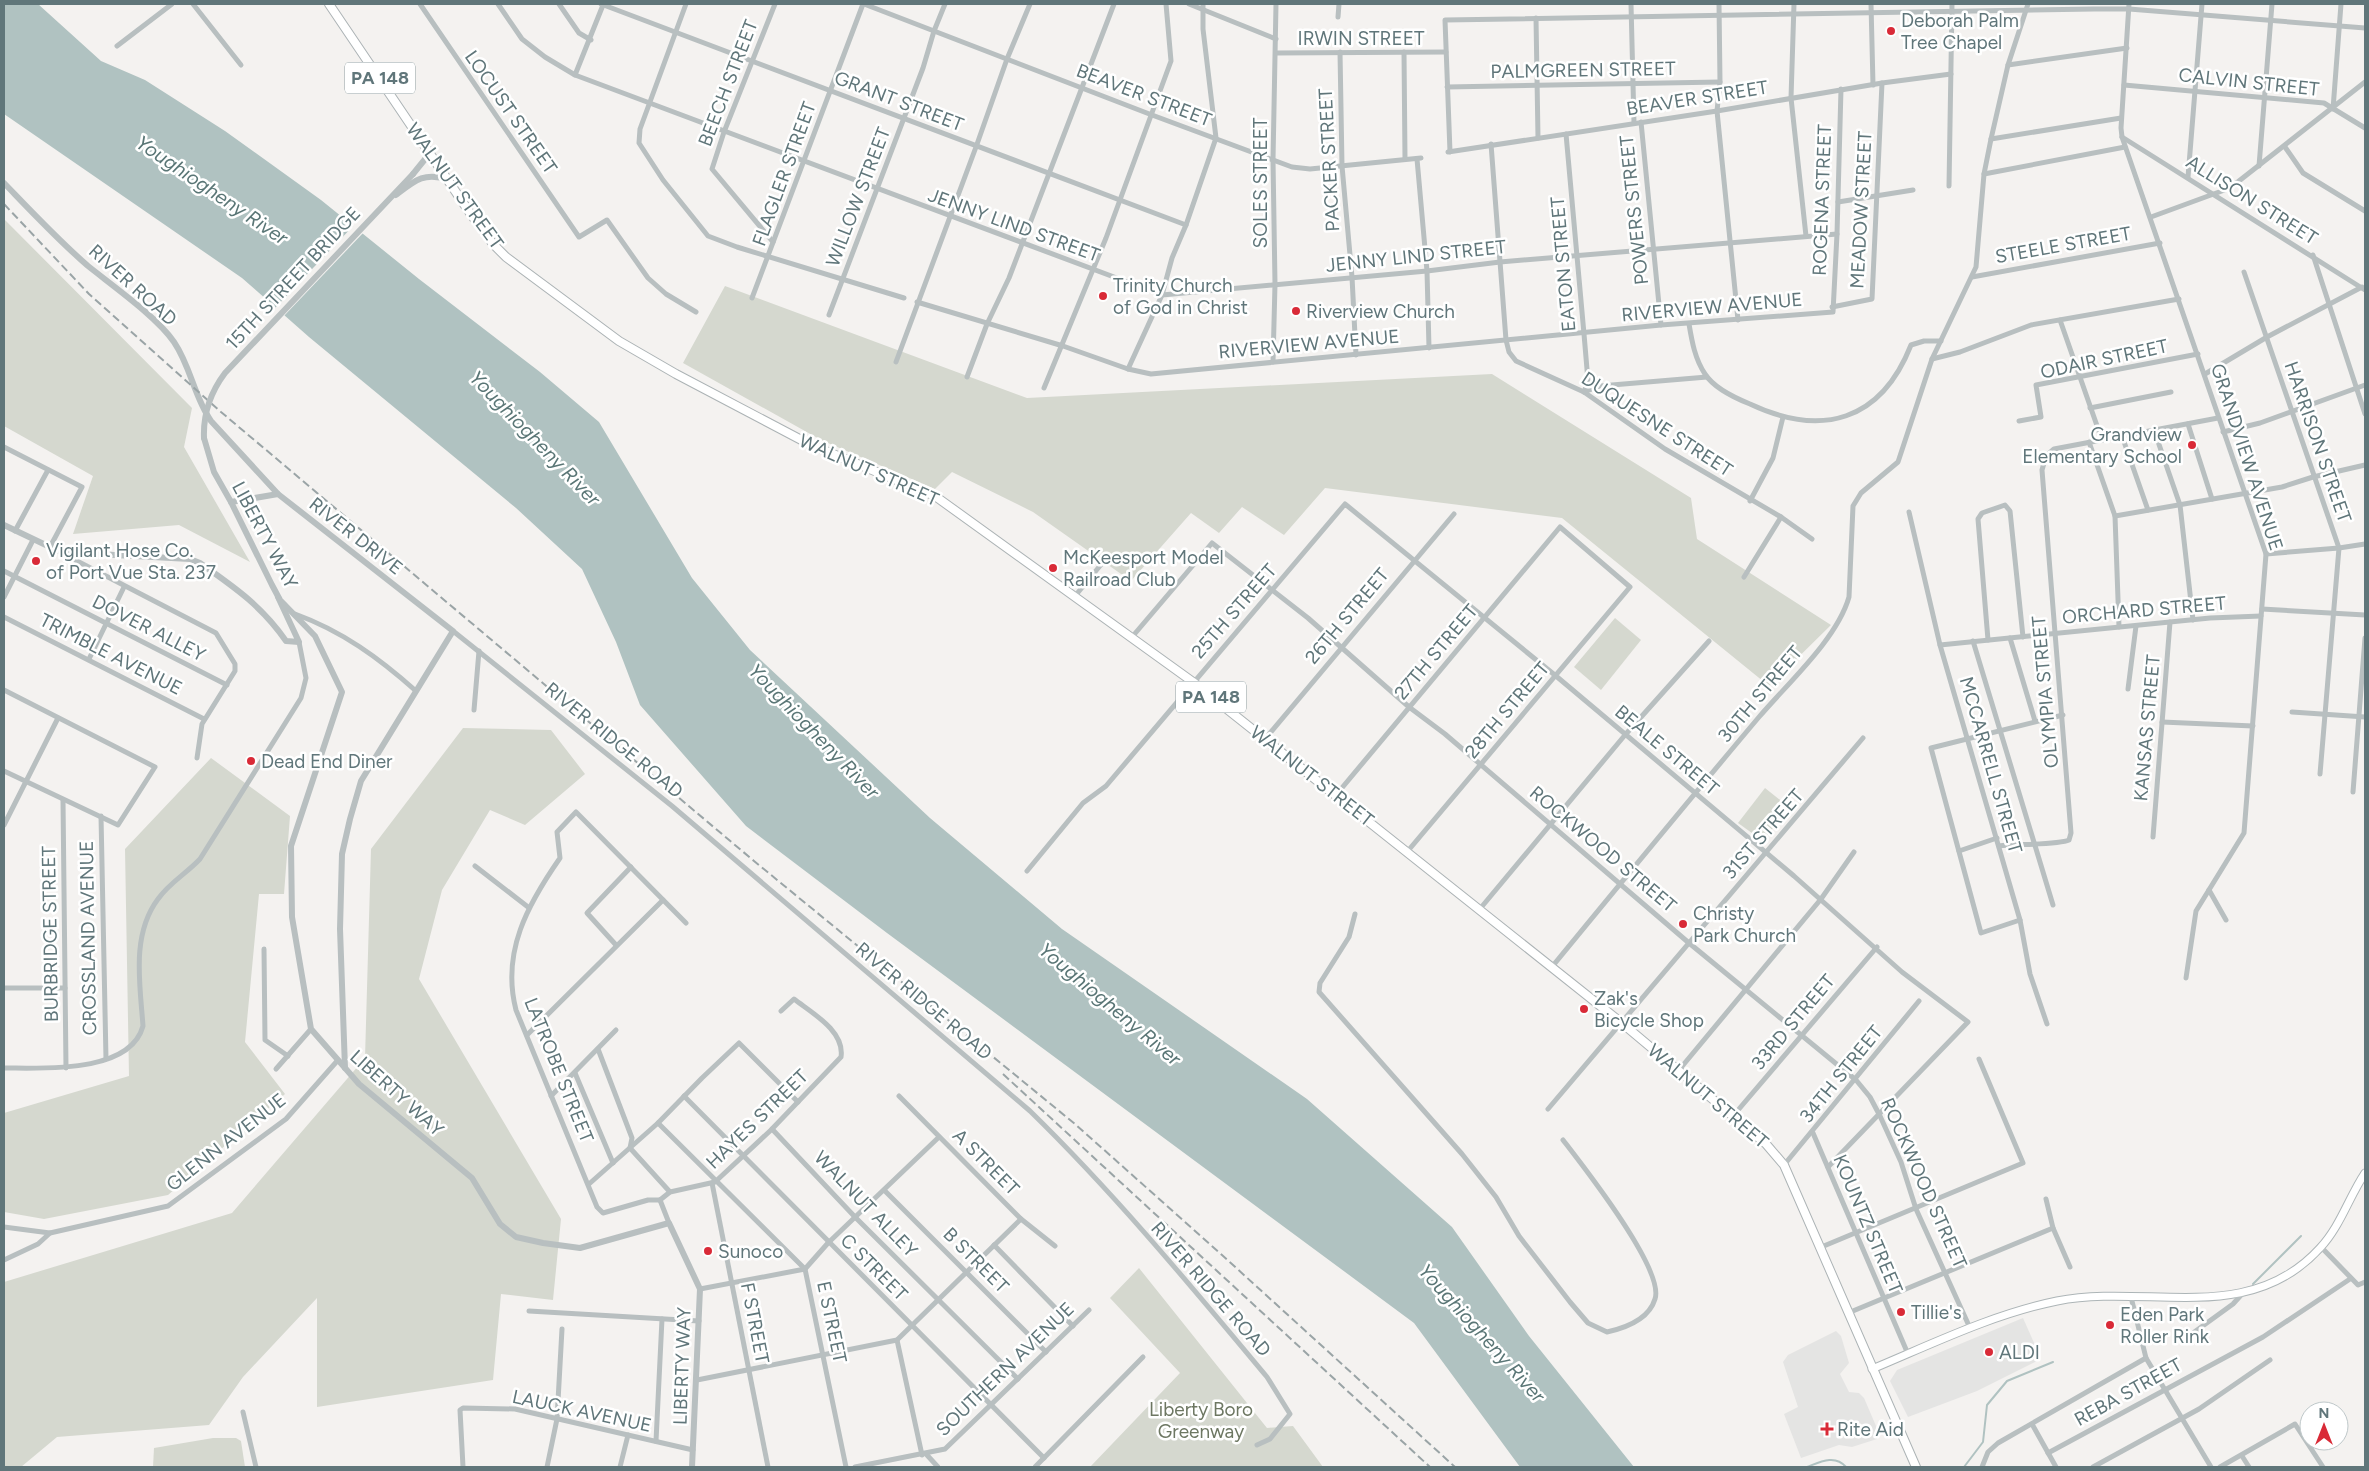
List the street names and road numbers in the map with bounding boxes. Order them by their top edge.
street label: BEECH STREET [693,16,763,150]
street label: IRWIN STREET [1298,27,1425,50]
street label: LOCUST STREET [460,46,562,179]
street label: PALMGREEN STREET [1490,57,1676,83]
street label: BEAVER STREET [1073,59,1215,132]
road number: PA 148 [345,62,415,94]
street label: CALVIN STREET [2178,63,2321,101]
street label: GRANT STREET [831,66,967,136]
street label: BEAVER STREET [1625,75,1770,121]
street label: PACKER STREET [1314,87,1344,232]
street label: FLAGLER STREET [747,98,821,249]
street label: SOLES STREET [1249,117,1272,248]
street label: WALNUT STREET [401,118,509,254]
street label: ROGENA STREET [1808,123,1836,276]
street label: WILLOW STREET [821,124,895,270]
street label: MEADOW STREET [1845,130,1877,289]
street label: POWERS STREET [1615,134,1653,286]
street label: ALLISON STREET [2182,150,2322,250]
street label: JENNY LIND STREET [925,183,1104,267]
street label: EATON STREET [1546,195,1580,333]
street label: 15TH STREET BRIDGE [221,202,365,354]
street label: STEELE STREET [1993,222,2133,268]
street label: JENNY LIND STREET [1325,235,1508,277]
street label: RIVER ROAD [84,239,182,331]
street label: RIVERVIEW AVENUE [1620,288,1804,326]
street label: RIVERVIEW AVENUE [1217,325,1401,363]
street label: ODAIR STREET [2038,334,2170,384]
street label: HARRISON STREET [2280,358,2357,526]
street label: GRANDVIEW AVENUE [2206,361,2288,553]
street label: DUQUESNE STREET [1577,367,1737,482]
street label: WALNUT STREET [796,429,943,511]
street label: LIBERTY WAY [227,477,303,593]
street label: RIVER DRIVE [305,492,407,580]
street label: 25TH STREET [1187,559,1282,663]
street label: 26TH STREET [1300,563,1394,669]
street label: DOVER ALLEY [89,590,210,667]
street label: ORCHARD STREET [2061,591,2227,629]
street label: 27TH STREET [1389,599,1483,704]
street label: TRIMBLE AVENUE [36,608,186,700]
street label: OLYMPIA STREET [2027,614,2063,769]
street label: 30TH STREET [1713,641,1807,747]
street label: KANSAS STREET [2129,653,2165,802]
street label: 28TH STREET [1460,657,1554,763]
street label: MCCARRELL STREET [1955,674,2027,857]
street label: RIVER RIDGE ROAD [540,677,688,803]
road number: PA 148 [1176,682,1246,712]
street label: BEALE STREET [1610,700,1724,800]
street label: WALNUT STREET [1246,721,1379,832]
street label: ROCKWOOD STREET [1525,781,1681,917]
street label: 31ST STREET [1718,784,1809,884]
street label: CROSSLAND AVENUE [75,840,101,1036]
street label: BURBRIDGE STREET [37,845,63,1022]
street label: RIVER RIDGE ROAD [851,937,997,1065]
street label: 33RD STREET [1746,969,1840,1074]
street label: LATROBE STREET [519,994,599,1146]
street label: 34TH STREET [1795,1020,1888,1127]
street label: WALNUT STREET [1643,1039,1773,1154]
street label: LIBERTY WAY [345,1045,449,1141]
street label: HAYES STREET [701,1064,813,1173]
street label: GLENN AVENUE [162,1088,290,1196]
street label: ROCKWOOD STREET [1876,1094,1972,1272]
street label: A STREET [948,1124,1024,1200]
street label: WALNUT ALLEY [810,1146,923,1262]
street label: KOUNTZ STREET [1828,1151,1908,1297]
street label: RIVER RIDGE ROAD [1146,1217,1276,1361]
street label: B STREET [938,1222,1014,1298]
street label: C STREET [836,1229,913,1306]
street label: E STREET [812,1279,852,1365]
street label: F STREET [736,1281,774,1366]
street label: SOUTHERN AVENUE [931,1297,1079,1441]
street label: LIBERTY WAY [668,1306,696,1425]
street label: REBA STREET [2070,1353,2186,1431]
street label: LAUCK AVENUE [510,1385,654,1437]

